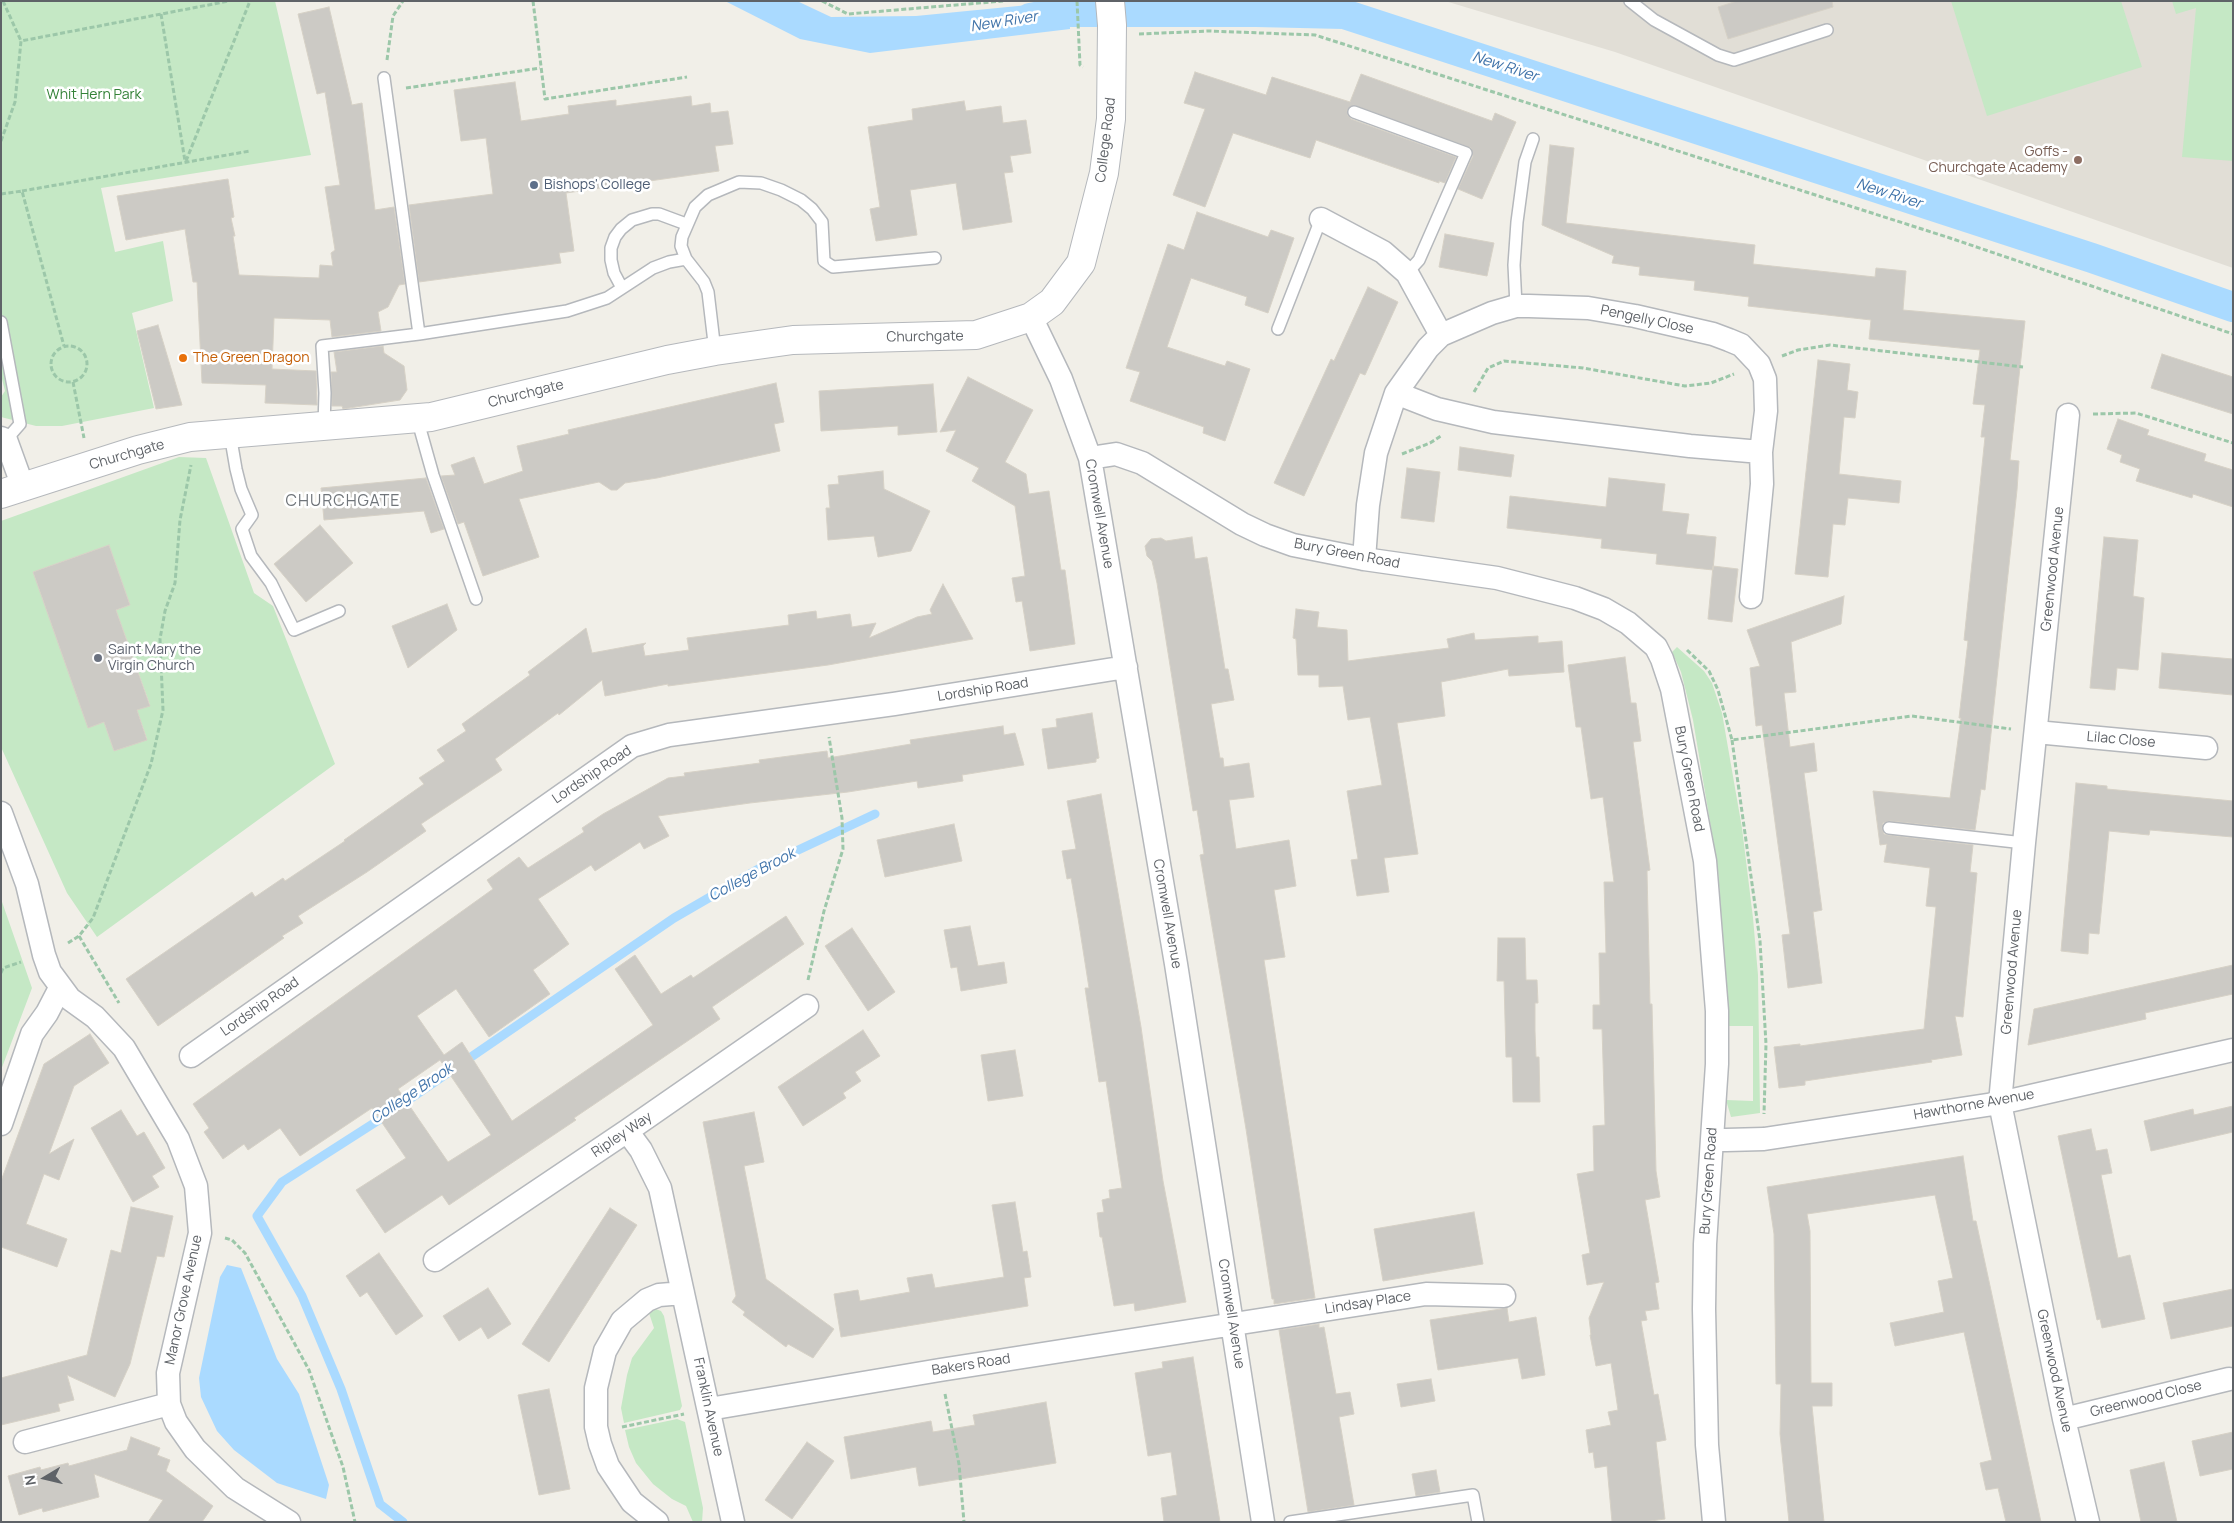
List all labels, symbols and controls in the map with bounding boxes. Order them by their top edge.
water label: New River [969,8,1039,36]
water label: New River [1470,48,1540,86]
park label: Whit Hern Park [47,87,141,103]
street label: College Road [1092,97,1120,183]
place label: Goffs - Churchgate Academy [1928,144,2068,176]
marker: Goffs - Churchgate Academy [2072,154,2084,166]
water label: New River [1854,175,1924,213]
place label: Bishops' College [544,177,650,193]
marker: Bishops' College [528,179,540,191]
street label: Pengelly Close [1599,302,1695,338]
street label: Churchgate [886,328,964,346]
place label: The Green Dragon [193,350,310,366]
marker: The Green Dragon [177,352,189,364]
street label: Churchgate [487,377,565,411]
street label: Churchgate [88,436,166,474]
street label: Cromwell Avenue [1081,458,1117,570]
district label: CHURCHGATE [284,492,402,512]
street label: Greenwood Avenue [2038,506,2068,632]
street label: Bury Green Road [1293,536,1401,572]
place label: Saint Mary the Virgin Church [108,642,201,674]
marker: Saint Mary the Virgin Church [92,652,104,664]
street label: Lordship Road [936,675,1030,705]
street label: Bury Green Road [1671,725,1707,833]
street label: Lilac Close [2086,729,2156,751]
street label: Lordship Road [549,742,635,808]
water label: College Brook [706,845,798,905]
street label: Cromwell Avenue [1149,858,1185,970]
street label: Greenwood Avenue [1998,909,2026,1035]
street label: Lordship Road [218,974,302,1040]
water label: College Brook [367,1060,457,1128]
street label: Hawthorne Avenue [1912,1086,2036,1124]
street label: Ripley Way [589,1109,655,1161]
street label: Bury Green Road [1697,1127,1721,1235]
street label: Manor Grove Avenue [162,1233,206,1367]
street label: Cromwell Avenue [1214,1258,1248,1370]
street label: Lindsay Place [1324,1288,1412,1318]
street label: Greenwood Avenue [2033,1308,2075,1434]
street label: Bakers Road [930,1350,1012,1380]
street label: Franklin Avenue [689,1356,727,1458]
street label: Greenwood Close [2088,1377,2204,1421]
north arrow [20,1453,70,1503]
text: N [20,1474,40,1487]

